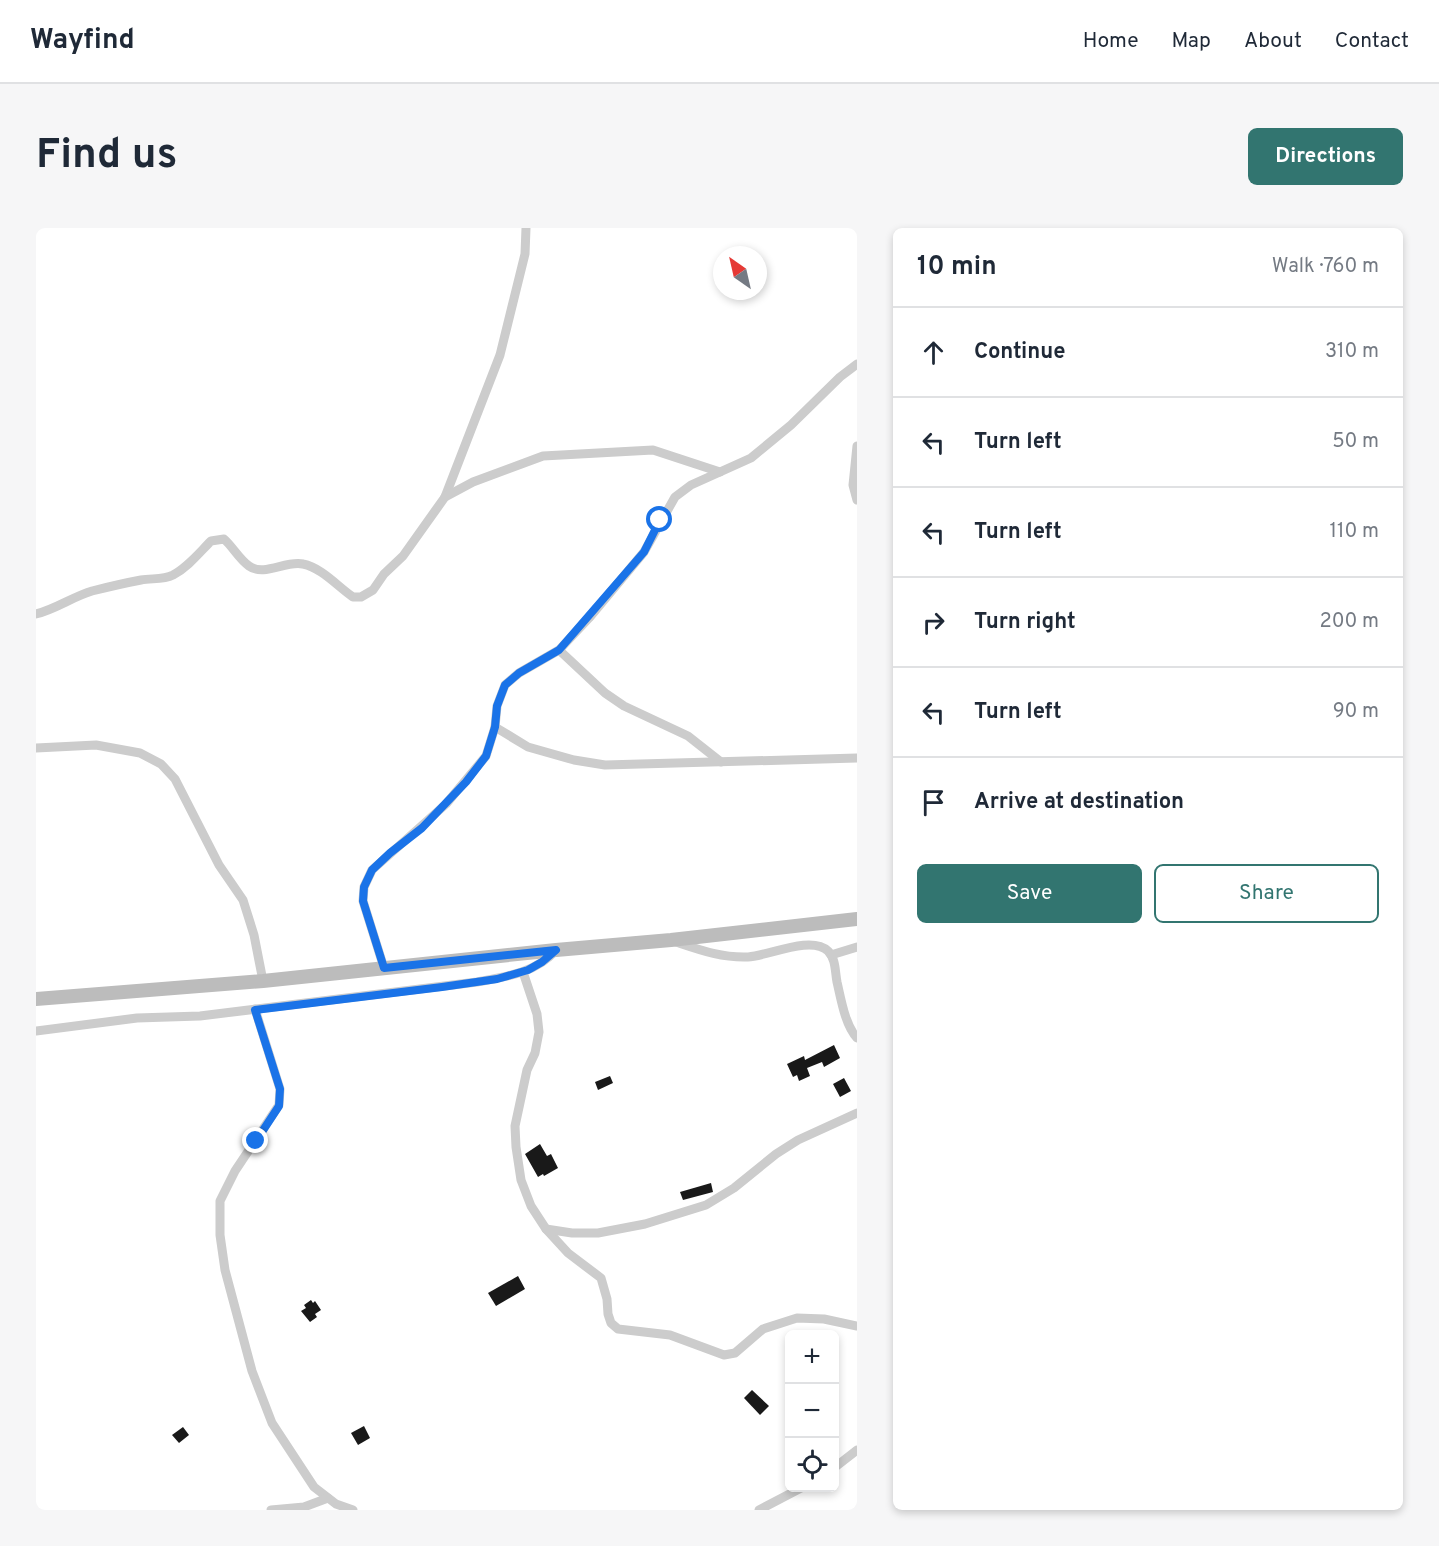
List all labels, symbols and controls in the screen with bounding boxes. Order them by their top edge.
text: Wayfind [30,23,135,59]
text: Home [1083,28,1139,55]
text: Map [1172,28,1211,55]
text: About [1244,28,1302,55]
text: Contact [1335,28,1409,55]
button: Directions [1248,128,1403,185]
text: Find us [36,130,177,183]
north arrow [713,246,767,300]
text: 10 min [917,251,997,284]
text: Walk · 760 m [1272,254,1379,280]
icon: ahead [917,336,950,369]
text: Continue [974,339,1065,366]
text: 310 m [1325,339,1379,365]
icon: left [917,426,950,459]
text: Turn left [974,429,1062,456]
text: 50 m [1332,429,1379,455]
route start [646,506,672,532]
icon: left [917,516,950,549]
text: Turn left [974,519,1062,546]
text: 110 m [1330,519,1379,545]
icon: right [917,606,950,639]
text: Turn right [974,609,1076,636]
text: 200 m [1320,609,1379,635]
icon: left [917,696,950,729]
text: Turn left [974,699,1062,726]
text: 90 m [1333,699,1379,725]
icon: arrive [917,786,950,819]
text: Arrive at destination [974,789,1184,816]
button: Save [917,864,1142,923]
button: Share [1154,864,1379,923]
route end [242,1127,268,1153]
map controls [785,1330,839,1492]
button: + [785,1330,839,1384]
button: − [785,1384,839,1438]
button: locate [785,1438,839,1492]

